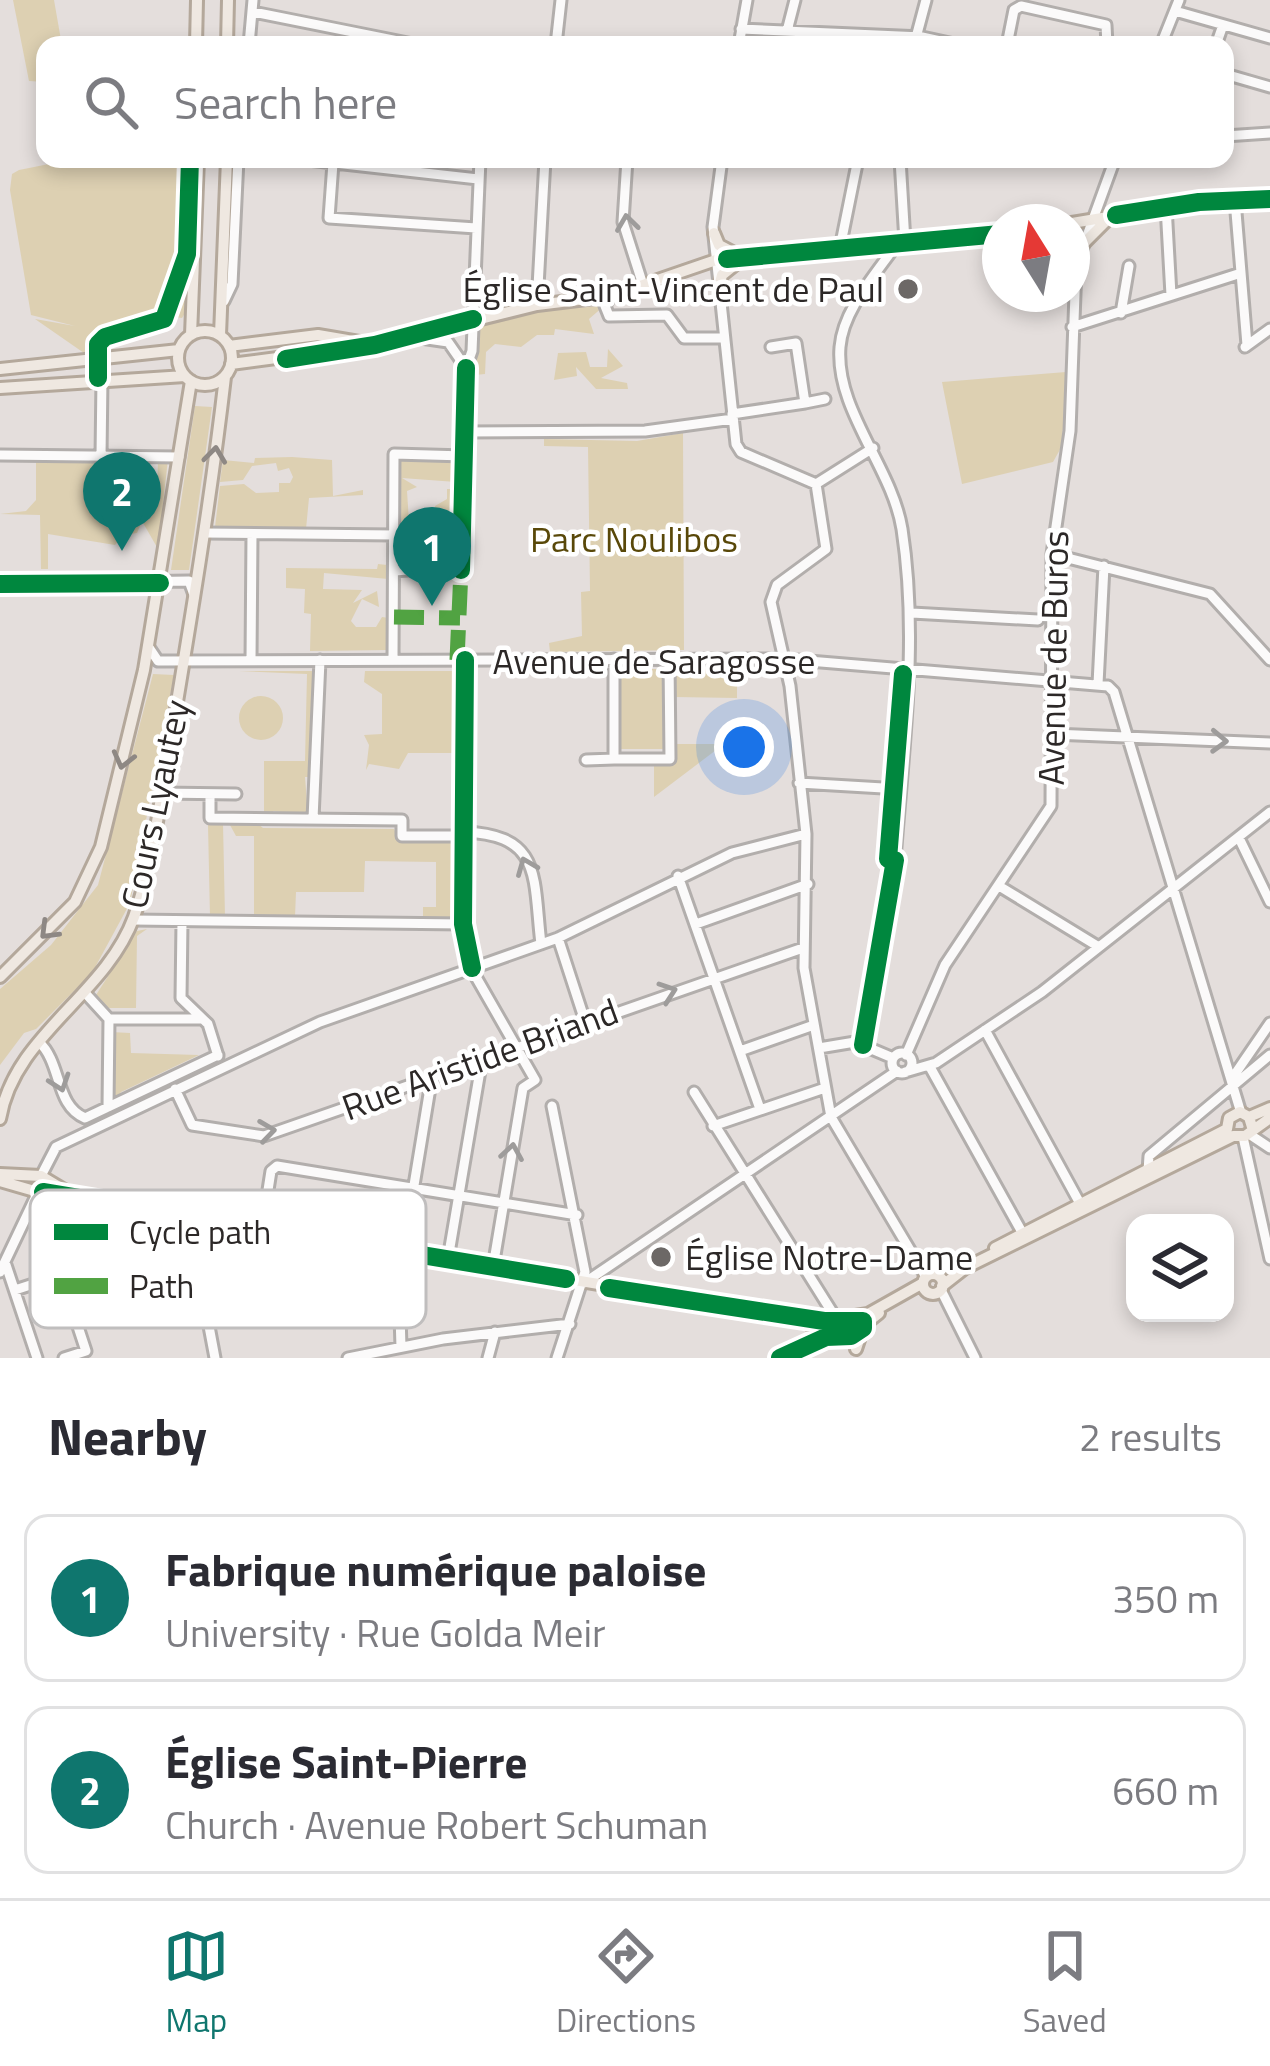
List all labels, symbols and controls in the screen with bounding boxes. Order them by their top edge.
search box [36,36,1234,168]
text: Search here [174,68,397,136]
icon: search [78,69,144,135]
north arrow [982,204,1090,312]
one-way arrow [615,213,641,232]
place label: Église Saint-Vincent de Paul [463,261,884,316]
marker: Église Saint-Vincent de Paul [895,276,921,302]
one-way arrow [201,445,227,465]
pin: 2 [83,452,161,551]
pin: 1 [393,507,471,606]
park label: Parc Noulibos [530,511,738,566]
street label: Avenue de Buros [1023,530,1082,786]
street label: Avenue de Saragosse [493,633,815,688]
street label: Cours Lyautey [106,694,203,913]
your location [714,717,774,777]
one-way arrow [1210,728,1229,754]
one-way arrow [112,750,137,770]
one-way arrow [516,856,540,877]
one-way arrow [41,917,63,939]
one-way arrow [656,982,677,1006]
street label: Rue Aristide Briand [334,983,626,1134]
one-way arrow [46,1071,70,1092]
one-way arrow [257,1119,277,1145]
one-way arrow [498,1142,524,1162]
legend [30,1190,426,1328]
text: Cycle path [129,1207,271,1257]
map controls [1126,1214,1234,1322]
button: layers [1126,1214,1234,1322]
place label: Église Notre-Dame [685,1229,973,1284]
marker: Église Notre-Dame [648,1244,674,1270]
text: Path [129,1261,194,1311]
text: Nearby [48,1397,207,1475]
text: 2 results [1079,1407,1222,1466]
text: Fabrique numérique paloise [165,1535,707,1603]
text: 1 [79,1569,101,1628]
text: 350 m [1112,1569,1219,1628]
text: University · Rue Golda Meir [165,1603,606,1662]
text: Église Saint-Pierre [165,1727,527,1795]
text: 2 [79,1761,101,1820]
text: 660 m [1112,1761,1219,1820]
text: Church · Avenue Robert Schuman [165,1795,708,1854]
tab: Map [163,1923,229,2045]
tab: Directions [556,1923,696,2045]
tab: Saved [1023,1923,1107,2045]

